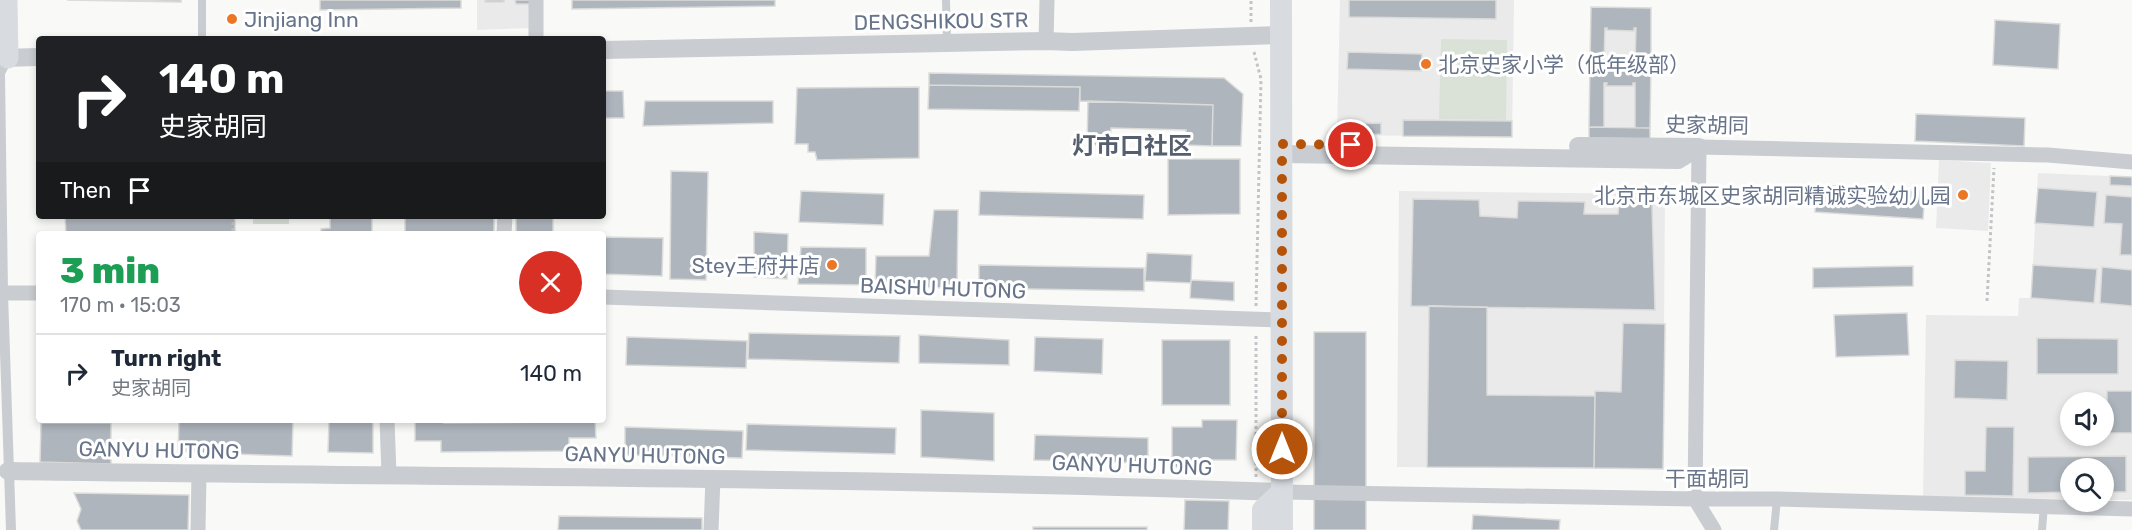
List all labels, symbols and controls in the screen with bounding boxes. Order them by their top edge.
place label: Jinjiang Inn [244,7,359,32]
street label: DENGSHIKOU STR [853,7,1029,35]
marker: Jinjiang Inn [225,12,239,26]
place label: 北京史家小学（低年级部） [1438,52,1690,77]
text: 140 m [159,54,285,104]
marker: 北京史家小学（低年级部） [1419,57,1433,71]
icon: right [60,60,138,138]
text: 史家胡同 [159,111,267,143]
street label: 史家胡同 [1665,112,1749,138]
pin [1325,119,1376,170]
icon: arrive [1334,128,1367,161]
district label: 灯市口社区 [1072,132,1192,160]
icon: arrive [123,174,156,207]
text: Then [60,177,111,204]
place label: 北京市东城区史家胡同精诚实验幼儿园 [1594,183,1951,208]
marker: 北京市东城区史家胡同精诚实验幼儿园 [1956,188,1970,202]
text: 3 min [60,249,160,292]
button: close [519,251,582,314]
place label: Stey王府井店 [692,253,820,278]
marker: Stey王府井店 [825,258,839,272]
street label: BAISHU HUTONG [859,273,1027,303]
text: 170 m · 15:03 [60,293,181,317]
text: Turn right [111,345,221,372]
icon: right [60,357,93,390]
text: 140 m [520,360,582,387]
text: 史家胡同 [111,376,191,400]
map controls [2060,392,2114,512]
button: sound [2060,392,2114,446]
position arrow [1250,417,1314,481]
street label: GANYU HUTONG [78,436,240,464]
street label: GANYU HUTONG [564,441,726,469]
street label: GANYU HUTONG [1051,450,1213,480]
button: search [2060,458,2114,512]
street label: 干面胡同 [1665,466,1749,491]

